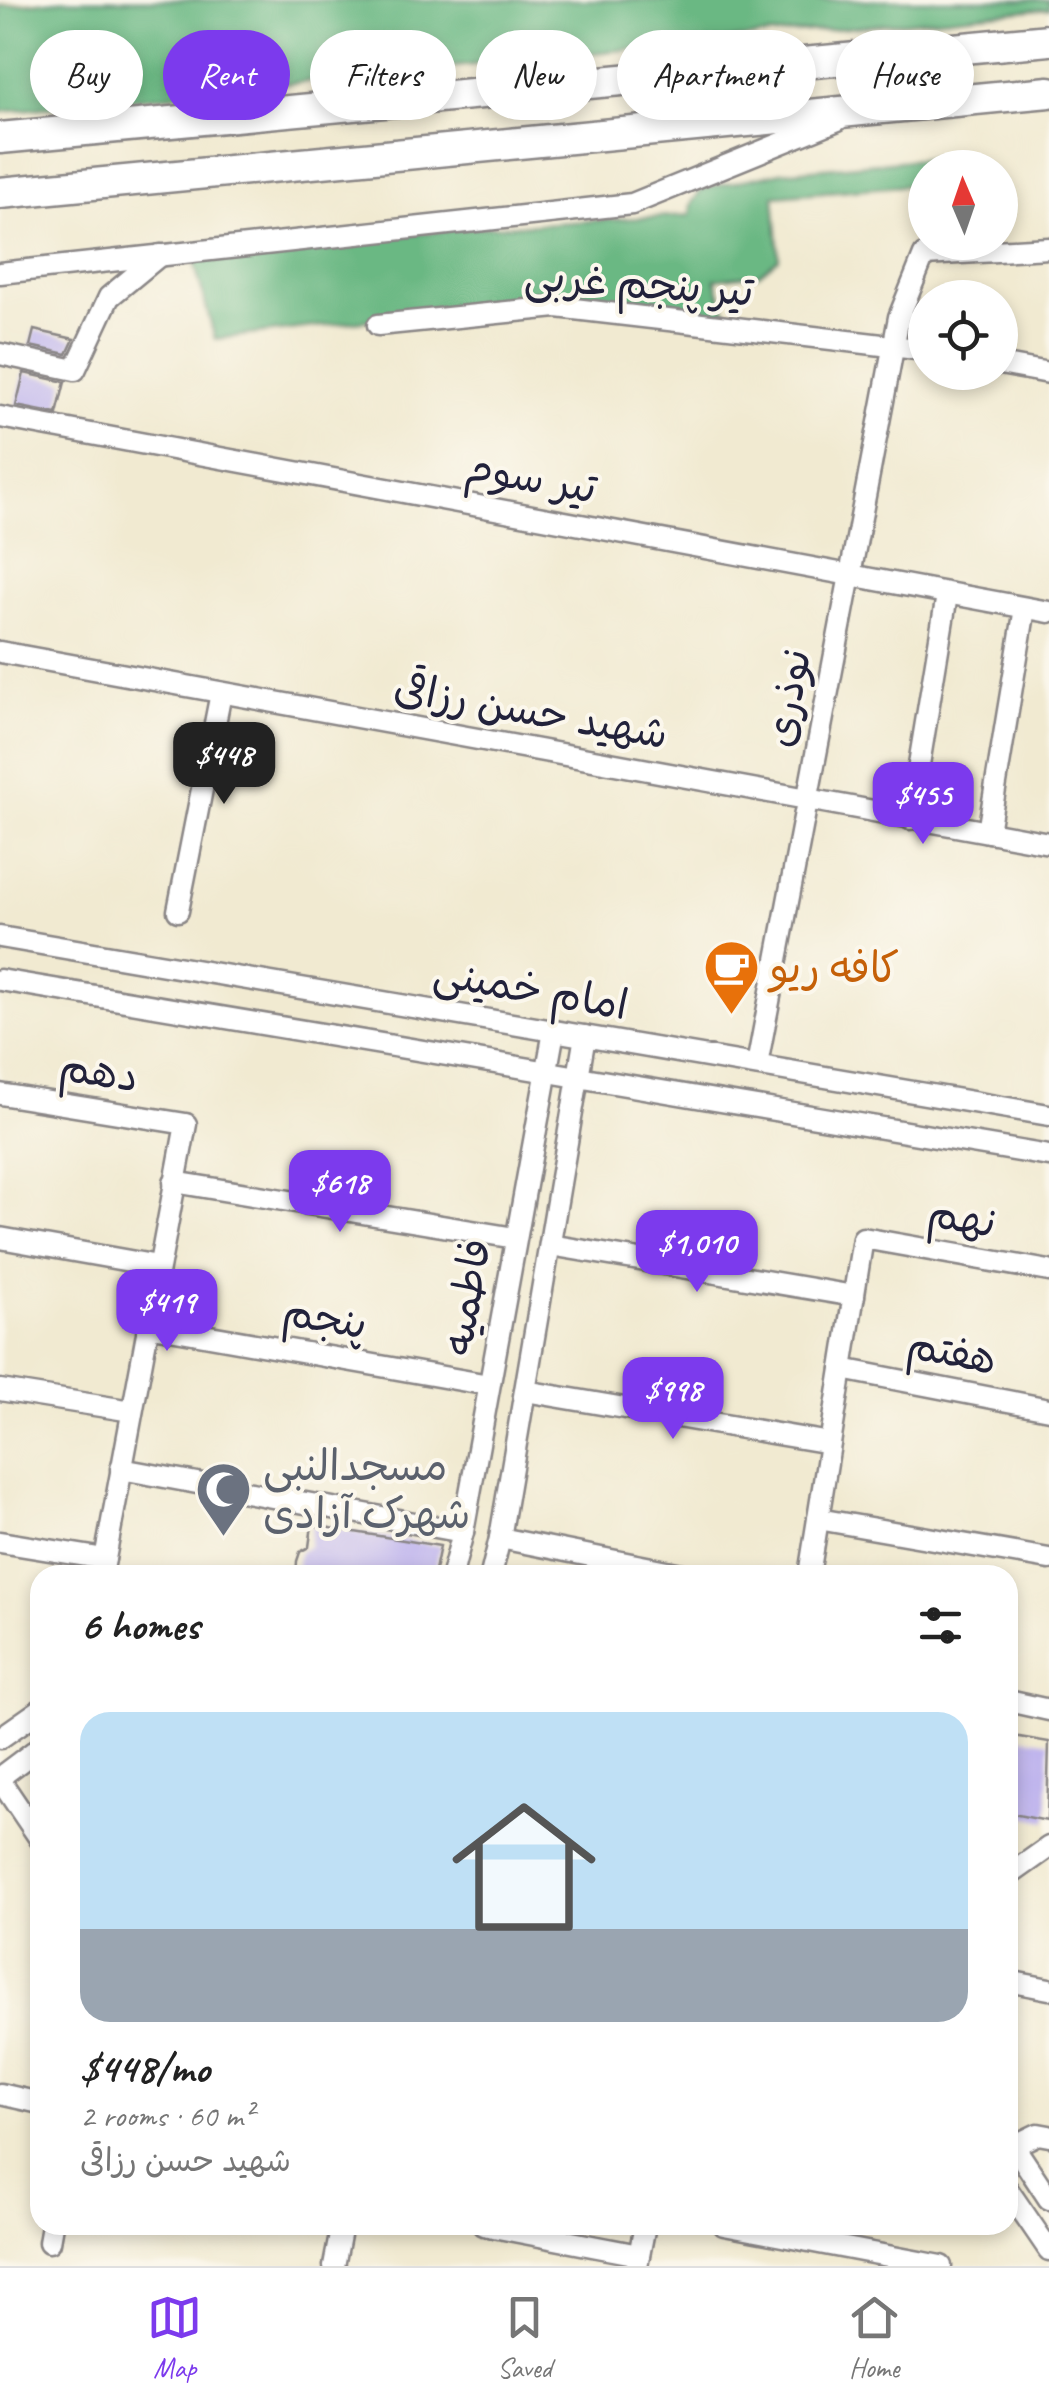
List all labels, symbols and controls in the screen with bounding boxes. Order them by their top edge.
chip: Buy [30,30,143,120]
chip: Rent [163,30,290,120]
chip: Filters [310,30,456,120]
chip: New [476,30,597,120]
chip: Apartment [617,30,816,120]
chip: House [836,30,974,120]
north arrow [908,150,1018,260]
map controls [908,150,1018,390]
street label: تیر پنجم غربی [522,250,756,322]
button: locate [908,280,1018,390]
street label: تیر سوم [460,440,601,521]
street label: نوذری [753,644,823,752]
street label: شهید حسن رزاقی [390,661,672,761]
pin: $448 [165,722,283,807]
text: $448 [195,734,253,775]
pin: $455 [864,762,982,847]
text: $455 [895,774,951,815]
cafe icon: کافه ریو [701,938,761,1017]
place label: کافه ریو [767,942,899,995]
street label: امام خمینی [429,946,632,1036]
street label: دهم [55,1040,142,1108]
pin: $618 [281,1150,399,1235]
text: $618 [311,1162,369,1203]
street label: نهم [923,1186,1000,1254]
pin: $1,010 [616,1210,778,1295]
text: $1,010 [658,1222,736,1263]
street label: فاطمیه [431,1235,503,1359]
pin: $419 [108,1269,226,1354]
text: $419 [138,1281,196,1322]
street label: پنجم [278,1285,371,1355]
street label: هفتم [902,1317,1001,1391]
pin: $998 [614,1357,732,1442]
text: $998 [645,1369,701,1410]
place label: مسجدالنبی شهرک آزادی [263,1440,470,1541]
mosque icon: مسجدالنبی شهرک آزادی [194,1460,254,1539]
icon: filters [913,1598,968,1653]
text: 6 homes [80,1599,199,1652]
icon: home [434,1777,614,1957]
text: $448/mo [80,2042,209,2095]
text: 2 rooms · 60 m² [80,2095,253,2136]
text: شهید حسن رزاقی [80,2140,291,2181]
tab: Map [147,2290,202,2385]
tab: Saved [497,2290,552,2385]
tab: Home [847,2290,902,2385]

